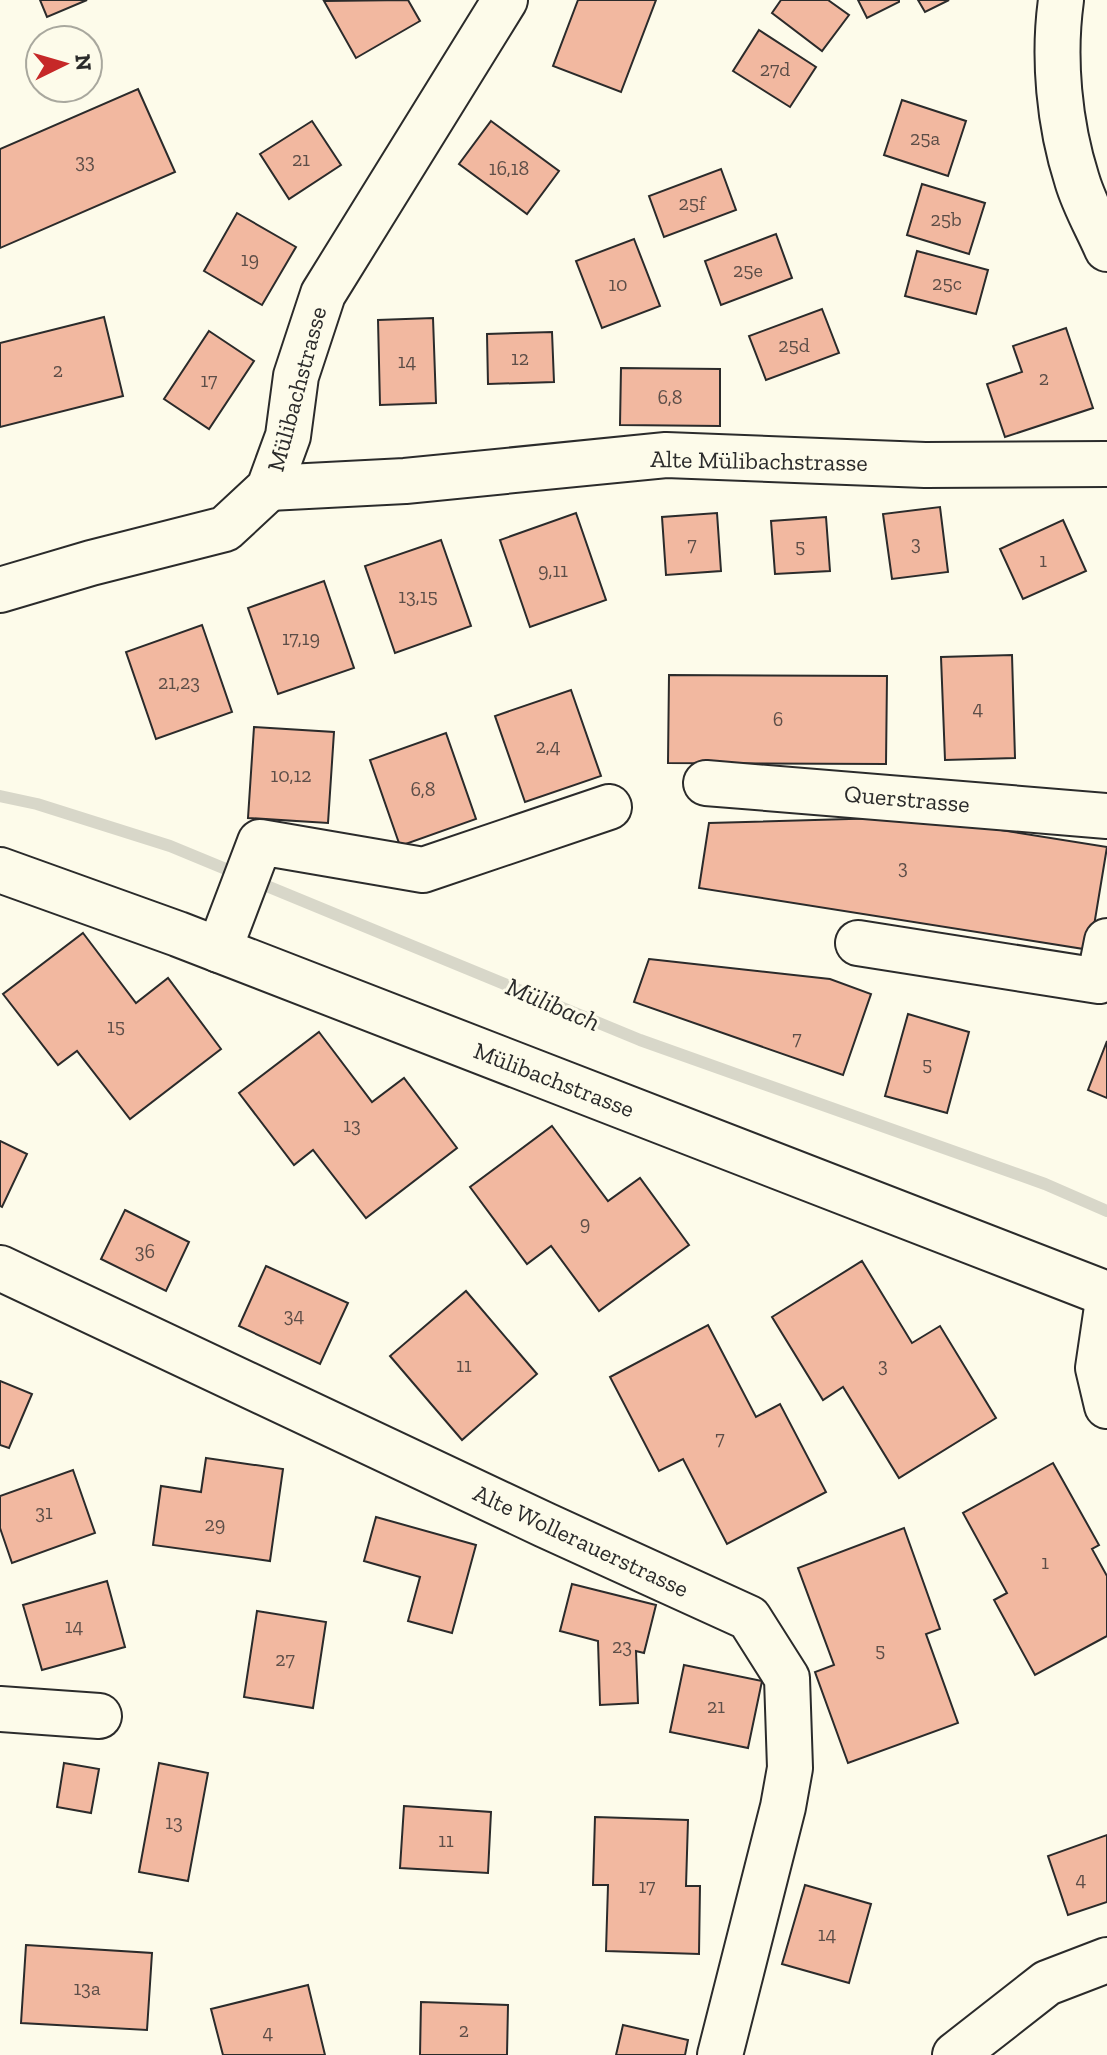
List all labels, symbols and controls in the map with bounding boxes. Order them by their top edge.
north arrow [24,24,104,104]
text: N [69,53,98,72]
house number: 27d [760,57,790,81]
house number: 25a [910,126,940,150]
house number: 21 [292,147,310,171]
house number: 33 [75,149,95,173]
house number: 16,18 [489,156,529,180]
house number: 25f [679,191,707,215]
house number: 25b [930,207,962,231]
house number: 19 [241,247,259,271]
house number: 25e [733,258,763,282]
house number: 25c [932,271,962,295]
house number: 10 [608,272,628,296]
street label: Mülibachstrasse [261,303,332,475]
house number: 25d [778,333,810,357]
house number: 12 [511,346,529,370]
house number: 14 [398,349,416,373]
house number: 2 [53,358,63,382]
house number: 2 [1039,366,1049,390]
house number: 17 [201,368,218,392]
house number: 6,8 [657,385,683,409]
street label: Alte Mülibachstrasse [650,444,868,477]
house number: 3 [911,531,921,555]
house number: 7 [687,532,697,556]
house number: 5 [795,534,805,558]
house number: 1 [1039,548,1047,572]
house number: 9,11 [538,558,568,582]
house number: 13,15 [398,584,438,608]
house number: 17,19 [282,626,320,650]
house number: 21,23 [158,670,200,694]
house number: 4 [973,696,984,720]
house number: 6 [773,707,783,731]
house number: 2,4 [535,734,561,758]
house number: 10,12 [271,763,311,787]
house number: 6,8 [410,777,436,801]
street label: Querstrasse [843,779,971,818]
house number: 3 [898,855,908,879]
water label: Mülibach [501,970,605,1038]
house number: 15 [107,1014,125,1038]
house number: 7 [792,1026,802,1050]
street label: Mülibachstrasse [470,1036,639,1123]
house number: 5 [922,1052,932,1076]
house number: 13 [343,1113,361,1137]
house number: 9 [580,1211,590,1235]
house number: 36 [135,1239,155,1263]
house number: 34 [284,1303,304,1327]
house number: 11 [456,1353,472,1377]
house number: 3 [878,1353,888,1377]
house number: 7 [715,1426,725,1450]
street label: Alte Wollerauerstrasse [469,1478,694,1603]
house number: 31 [35,1500,53,1524]
house number: 29 [205,1512,225,1536]
house number: 1 [1041,1550,1049,1574]
house number: 14 [65,1614,83,1638]
house number: 23 [612,1634,632,1658]
house number: 5 [875,1638,885,1662]
house number: 27 [275,1647,295,1671]
house number: 21 [707,1694,725,1718]
house number: 13 [165,1810,183,1834]
house number: 11 [438,1828,454,1852]
house number: 4 [1076,1867,1087,1891]
house number: 17 [639,1874,656,1898]
house number: 14 [818,1922,836,1946]
house number: 13a [73,1976,101,2000]
house number: 2 [459,2018,469,2042]
house number: 4 [263,2020,274,2044]

